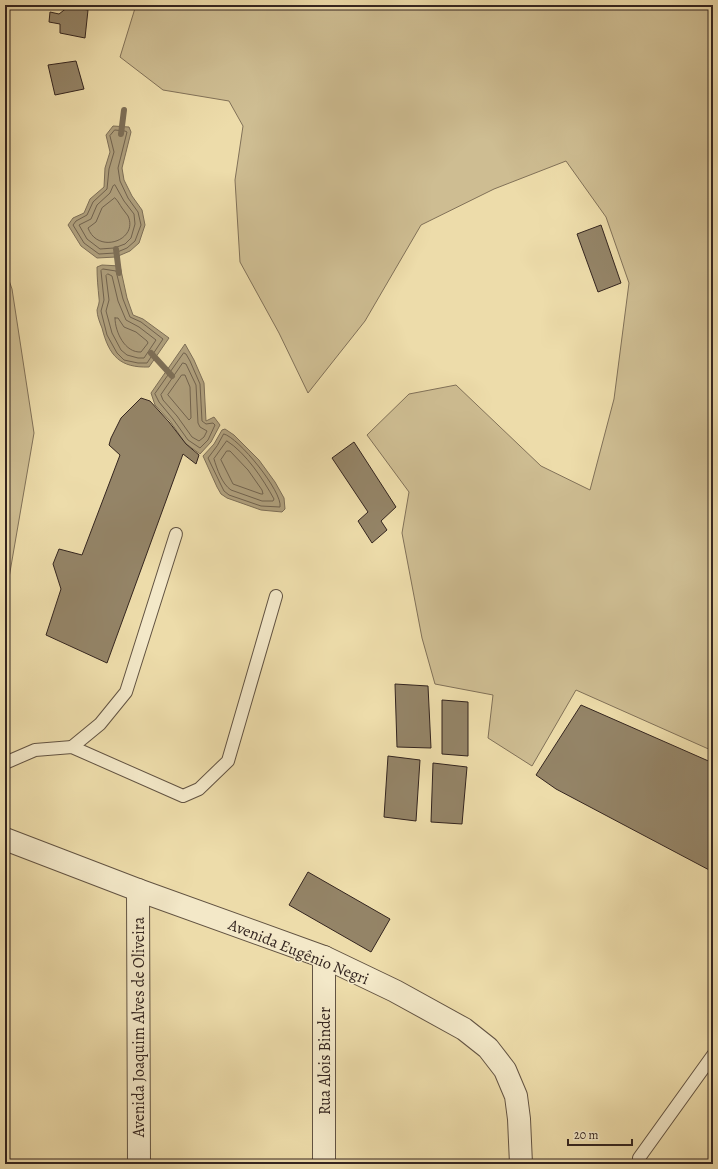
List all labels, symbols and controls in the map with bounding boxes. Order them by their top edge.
street label: Avenida Eugênio Negri [224,913,372,990]
street label: Avenida Joaquim Alves de Oliveira [128,916,150,1138]
street label: Rua Alois Binder [314,1007,336,1115]
scale bar [568,1121,632,1147]
text: 20 m [574,1127,598,1143]

